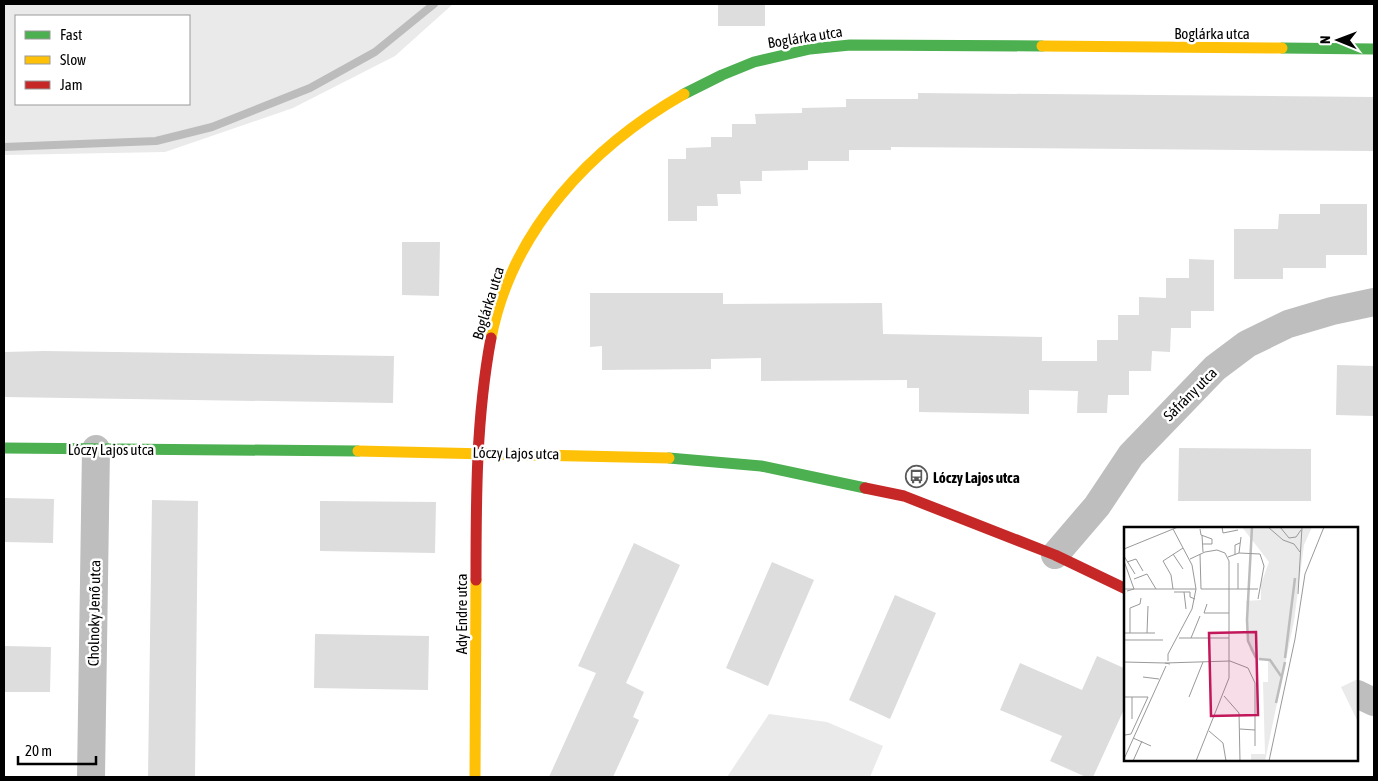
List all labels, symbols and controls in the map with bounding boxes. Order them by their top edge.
legend [15,15,190,105]
north arrow [1313,15,1363,65]
street label: Boglárka utca [766,23,844,51]
street label: Boglárka utca [1174,25,1250,42]
text: Fast [60,26,82,43]
text: N [1317,36,1333,44]
text: Slow [60,51,86,68]
text: Jam [60,76,83,93]
street label: Boglárka utca [469,264,507,342]
street label: Sáfrány utca [1160,364,1220,424]
street label: Lóczy Lajos utca [68,441,154,458]
street label: Lóczy Lajos utca [473,444,559,462]
bus stop icon: Lóczy Lajos utca [905,465,929,489]
place label: Lóczy Lajos utca [933,469,1020,486]
inset map [1124,527,1358,761]
street label: Cholnoky Jenő utca [85,560,103,666]
street label: Ady Endre utca [453,574,470,654]
scale bar [18,734,95,766]
text: 20 m [25,742,52,759]

